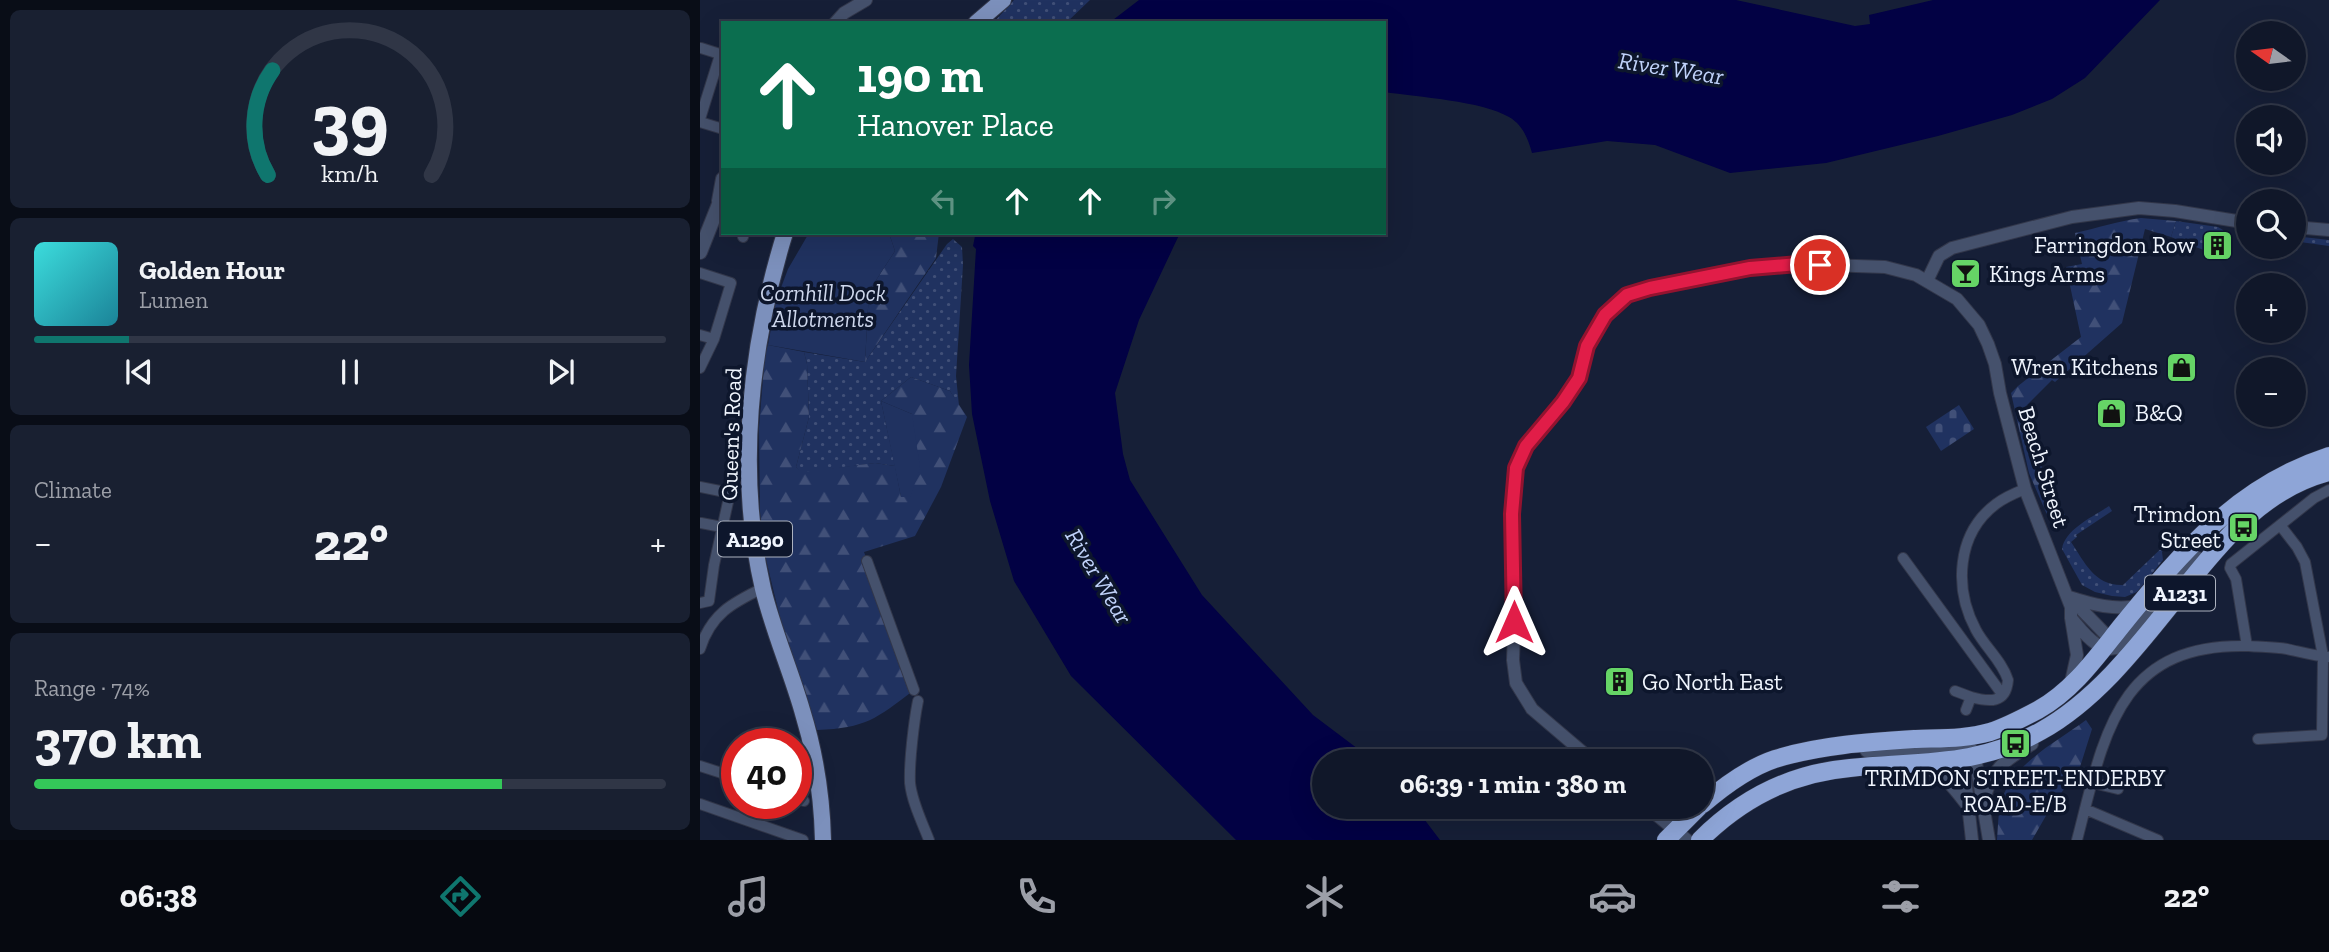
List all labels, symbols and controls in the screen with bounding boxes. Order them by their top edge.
north arrow [2236,21,2306,91]
map controls [2236,21,2306,427]
water label: River Wear [1616,45,1726,91]
text: 190 m [857,46,983,105]
icon: ahead [742,49,833,140]
text: 39 [311,76,389,164]
button: sound [2236,105,2306,175]
text: Hanover Place [857,106,1054,144]
text: km/h [321,158,379,188]
icon: left [925,182,963,220]
icon: ahead [998,182,1036,220]
icon: ahead [1071,182,1109,220]
icon: right [1144,182,1182,220]
button: search [2236,189,2306,259]
building icon: Farringdon Row [2201,228,2235,262]
place label: Farringdon Row [2034,231,2195,259]
pin [1790,235,1850,295]
icon: arrive [1801,246,1839,284]
text: Golden Hour [139,254,285,286]
bar icon: Kings Arms [1949,257,1983,291]
place label: Kings Arms [1989,260,2105,288]
button: + [2236,273,2306,343]
park label: Cornhill Dock Allotments [760,279,886,333]
text: Lumen [139,286,208,314]
shop icon: Wren Kitchens [2164,350,2198,384]
icon: previous [120,353,158,391]
icon: pause [331,353,369,391]
icon: next [542,353,580,391]
place label: Wren Kitchens [2011,353,2158,381]
button: − [2236,357,2306,427]
street label: Queen's Road [715,366,747,501]
shop icon: B&Q [2095,396,2129,430]
place label: B&Q [2135,399,2183,427]
street label: Beach Street [2012,403,2076,531]
text: Climate [34,476,112,504]
place label: Trimdon Street [2134,500,2221,554]
bus stop icon: Trimdon Street [2227,510,2261,544]
text: 22° [314,511,388,573]
text: − [34,520,52,566]
text: + [650,520,666,566]
road number: A1290 [718,522,792,556]
water label: River Wear [1059,523,1139,630]
road number: A1231 [2145,576,2215,610]
position arrow [1477,585,1551,659]
building icon: Go North East [1602,665,1636,699]
place label: Go North East [1642,668,1783,696]
text: Range · 74% [34,674,150,702]
text: 370 km [34,709,201,771]
bus stop icon: TRIMDON STREET-ENDERBY ROAD-E/B [1998,727,2032,761]
speed limit sign: 40 [721,728,812,819]
place label: TRIMDON STREET-ENDERBY ROAD-E/B [1865,764,2166,818]
text: 06:39 · 1 min · 380 m [1400,768,1626,800]
icon: directions [436,872,485,921]
icon: music [724,872,773,921]
icon: phone [1012,872,1061,921]
icon: climate [1300,872,1349,921]
icon: car [1588,872,1637,921]
icon: filters [1876,872,1925,921]
text: 06:38 [119,877,197,915]
text: 22° [2164,877,2209,915]

